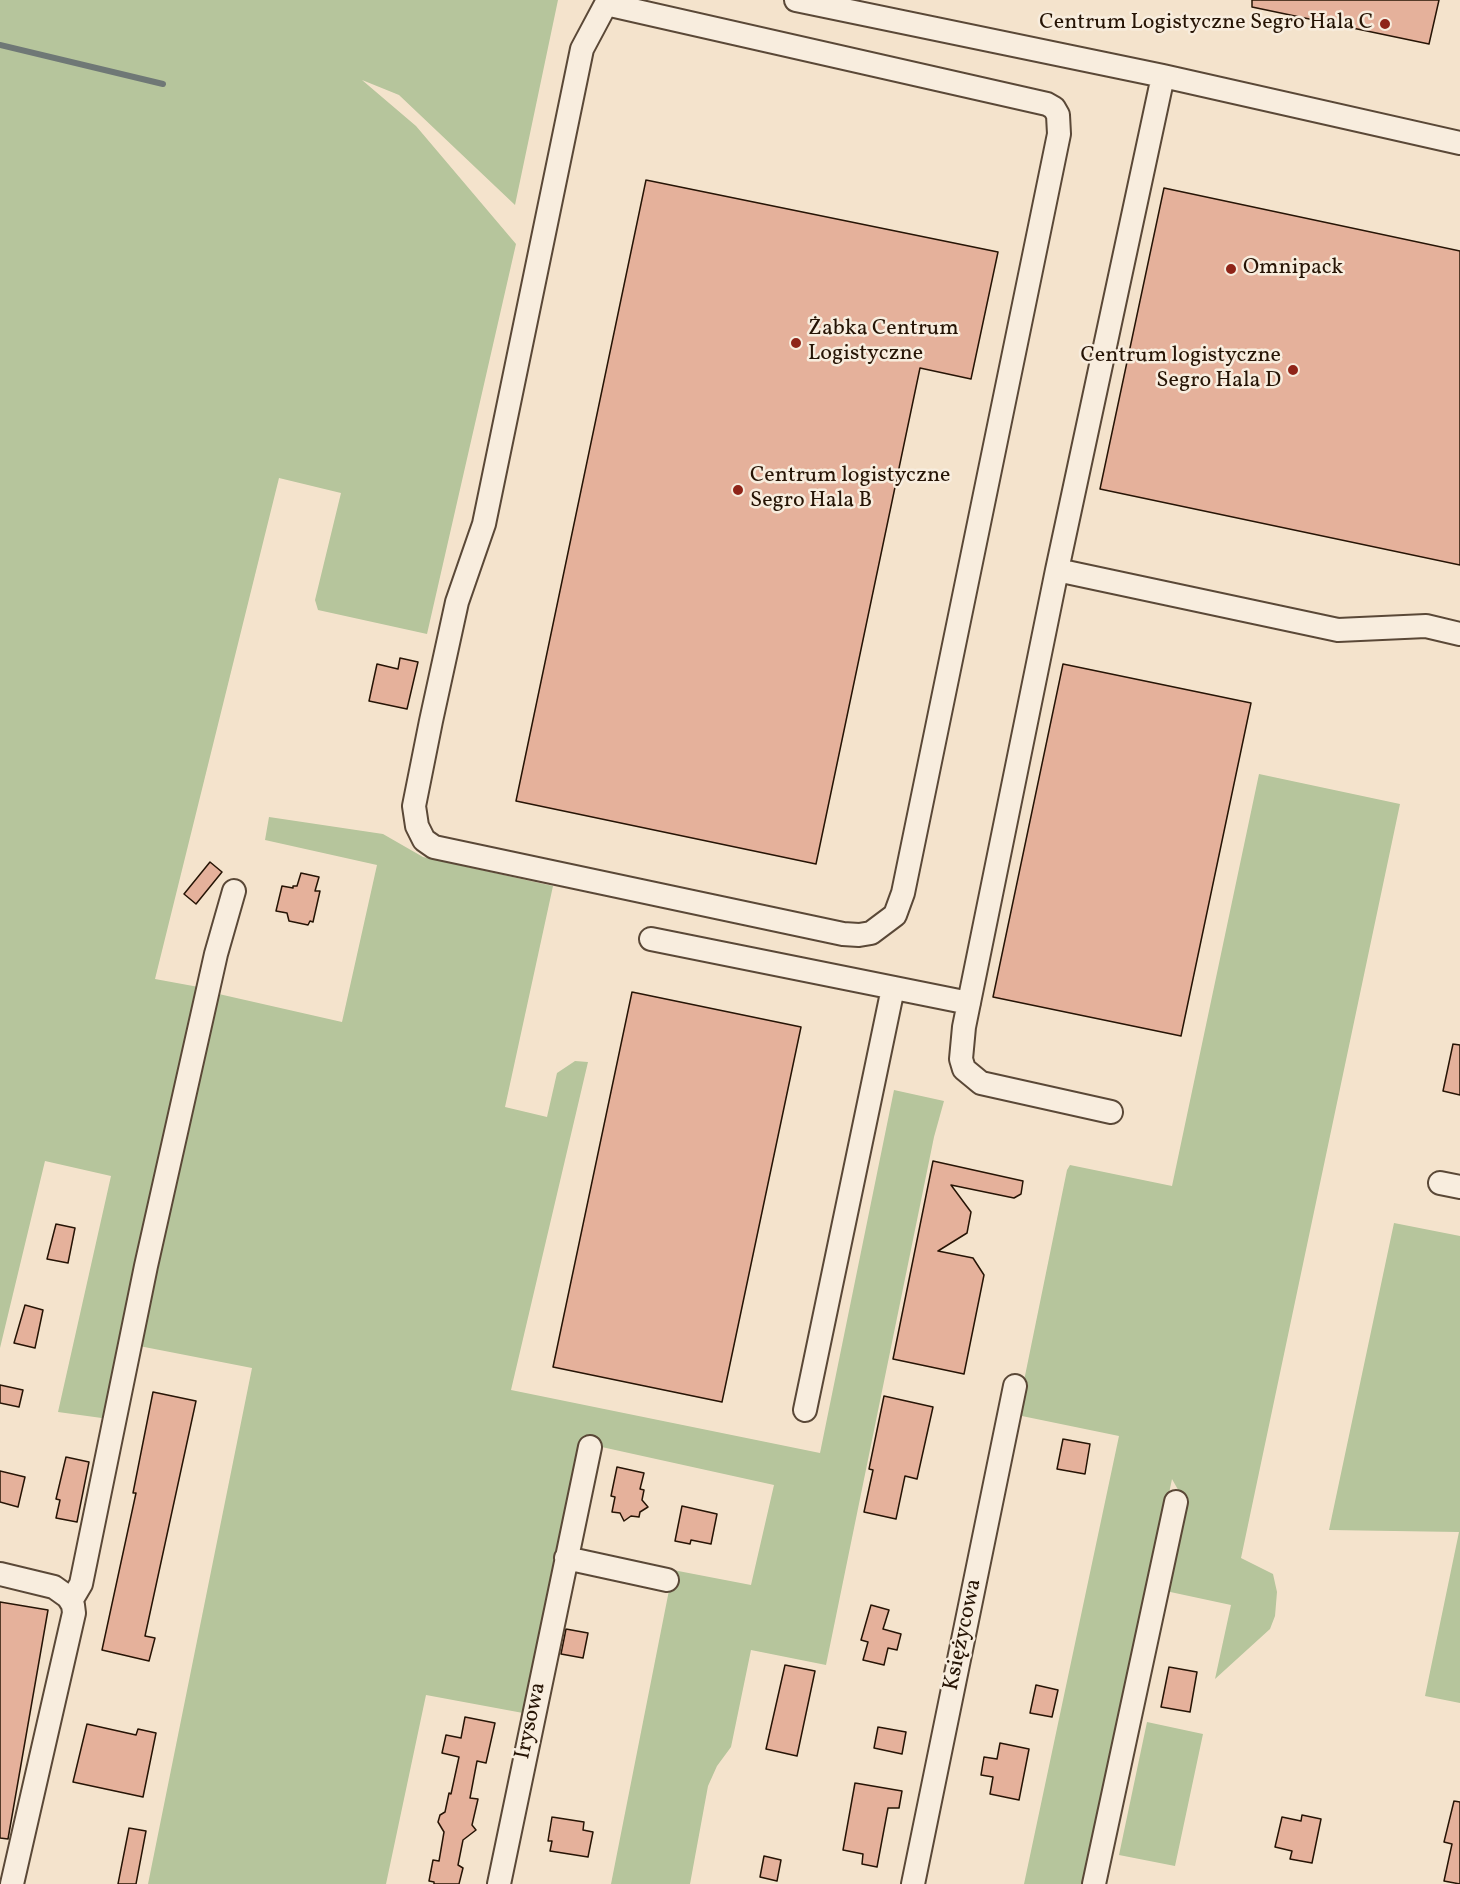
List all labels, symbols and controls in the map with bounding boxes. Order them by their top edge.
place label: Centrum Logistyczne Segro Hala C [1039,11,1373,37]
marker: Centrum Logistyczne Segro Hala C [1378,17,1392,31]
place label: Omnipack [1243,256,1343,282]
marker: Omnipack [1224,262,1238,276]
place label: Żabka Centrum Logistyczne [808,317,959,368]
marker: Żabka Centrum Logistyczne [789,336,803,350]
place label: Centrum logistyczne Segro Hala D [1080,344,1281,396]
marker: Centrum logistyczne Segro Hala D [1286,363,1300,377]
place label: Centrum logistyczne Segro Hala B [750,464,951,516]
marker: Centrum logistyczne Segro Hala B [731,483,745,497]
street label: Księżycowa [939,1577,989,1693]
street label: Irysowa [511,1680,553,1762]

